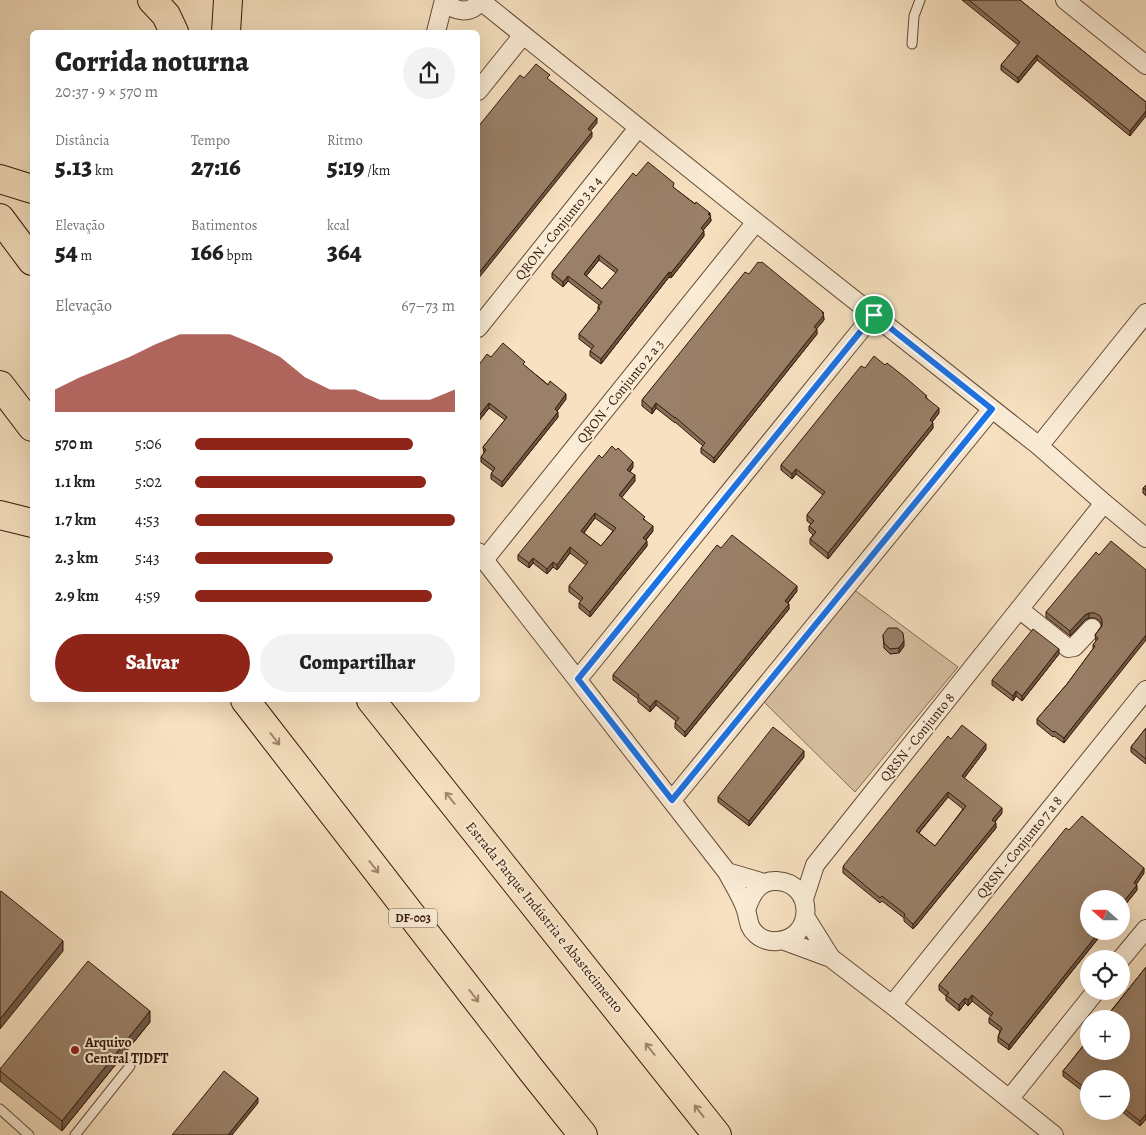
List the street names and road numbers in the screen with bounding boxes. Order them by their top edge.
street label: QRON - Conjunto 3 a 4 [511,172,606,284]
street label: QRON - Conjunto 2 a 3 [572,335,668,447]
street label: QRSN - Conjunto 8 [876,689,959,786]
street label: QRSN - Conjunto 7 a 8 [972,792,1067,903]
street label: Estrada Parque Indústria e Abastecimento [461,818,628,1017]
road number: DF-003 [389,908,437,928]

